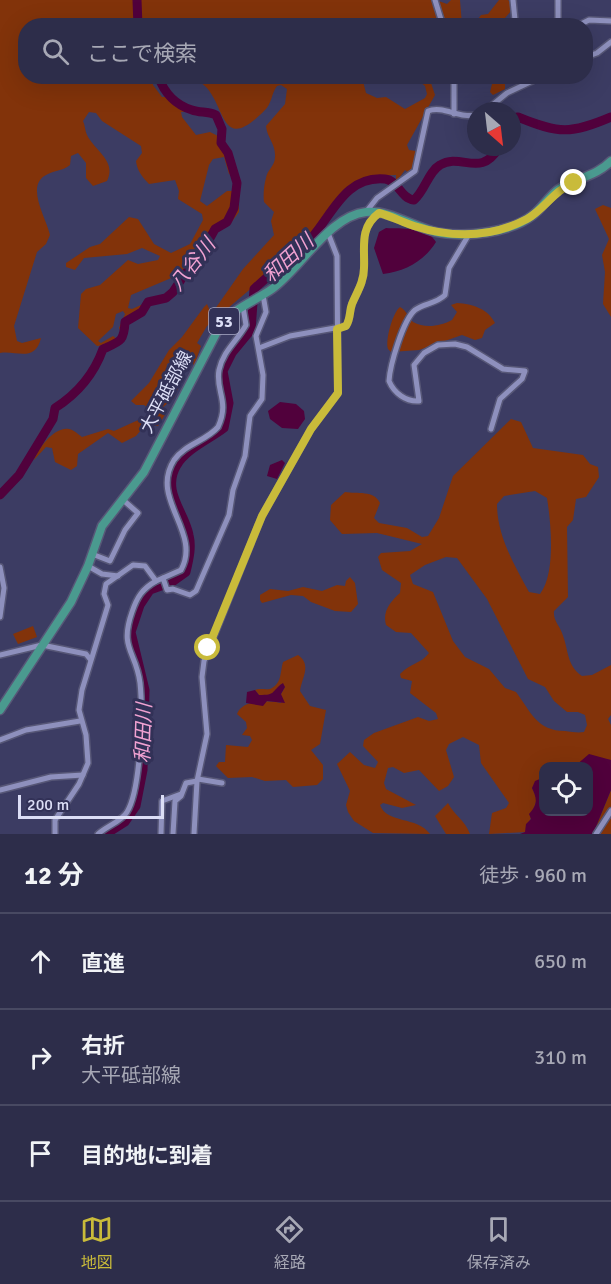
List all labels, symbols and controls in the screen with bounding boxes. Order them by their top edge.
search box [18,18,593,84]
icon: search [39,35,72,68]
text: ここで検索 [87,40,197,67]
north arrow [467,102,521,156]
route end [560,169,586,195]
water label: 和田川 [258,228,320,288]
water label: 八谷川 [164,231,222,296]
road number: 53 [209,308,239,334]
street label: 大平砥部線 [135,347,197,437]
route start [194,634,220,660]
water label: 和田川 [130,701,157,763]
map controls [539,762,593,816]
button: locate [539,762,593,816]
scale bar [18,792,164,820]
text: 200 m [27,795,69,815]
text: 12 分 [24,860,84,892]
text: 徒歩 · 960 m [479,863,587,888]
icon: ahead [24,945,57,978]
text: 650 m [534,949,587,974]
text: 直進 [81,950,125,977]
text: 右折 [81,1032,125,1059]
icon: right [24,1041,57,1074]
text: 310 m [534,1045,587,1070]
text: 大平砥部線 [81,1063,181,1088]
icon: arrive [24,1137,57,1170]
text: 目的地に到着 [81,1142,213,1169]
tab: 地図 [80,1213,113,1273]
tab: 経路 [273,1213,306,1273]
tab: 保存済み [467,1213,531,1273]

